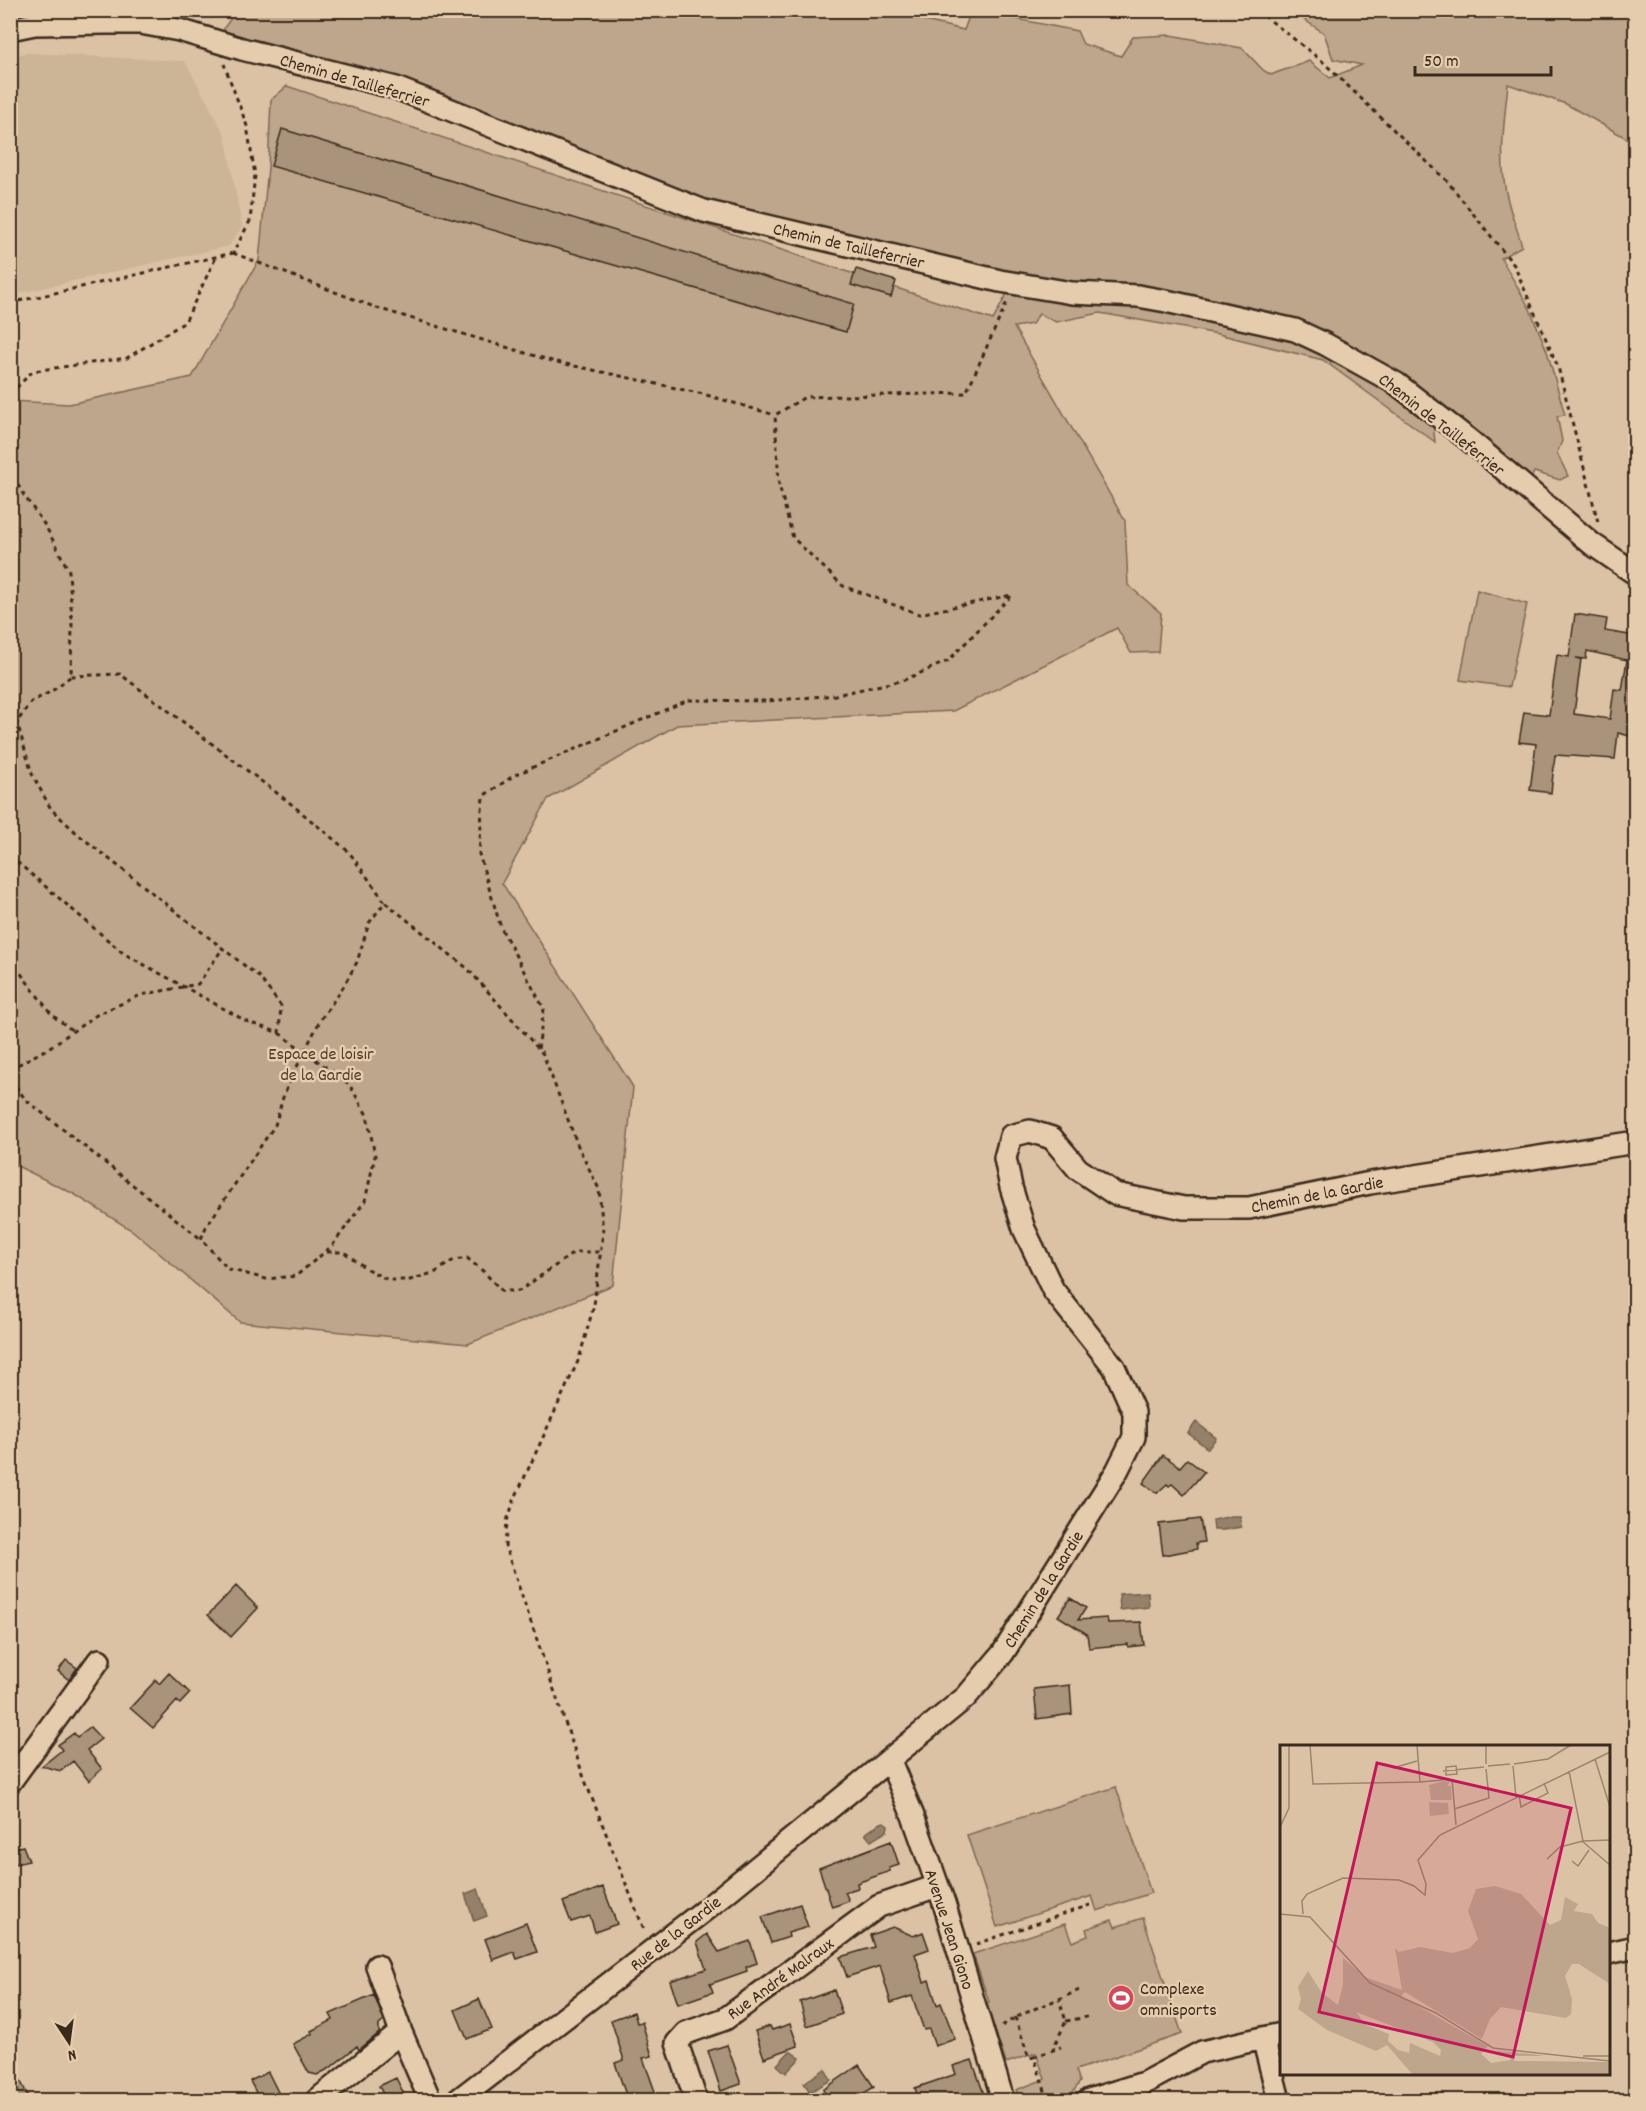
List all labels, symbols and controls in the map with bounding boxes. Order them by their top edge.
scale bar [1415,39,1552,77]
street label: Chemin de Tailleferrier [277,49,432,116]
text: 50 m [1424,50,1459,75]
street label: Chemin de Tailleferrier [770,218,927,277]
street label: Chemin de Tailleferrier [1372,369,1509,484]
park label: Espace de loisir de la Gardie [268,1043,374,1089]
street label: Chemin de la Gardie [1249,1171,1386,1222]
street label: Chemin de la Gardie [999,1527,1091,1654]
inset map [1280,1745,1610,2075]
street label: Avenue Jean Giono [916,1866,979,1993]
street label: Rue de la Gardie [626,1891,728,1979]
street label: Rue André Malraux [723,1933,840,2027]
place label: Complexe omnisports [1140,1978,1217,2024]
sports icon: Complexe omnisports [1106,1983,1136,2013]
north arrow [39,2012,99,2072]
text: N [65,2042,78,2066]

